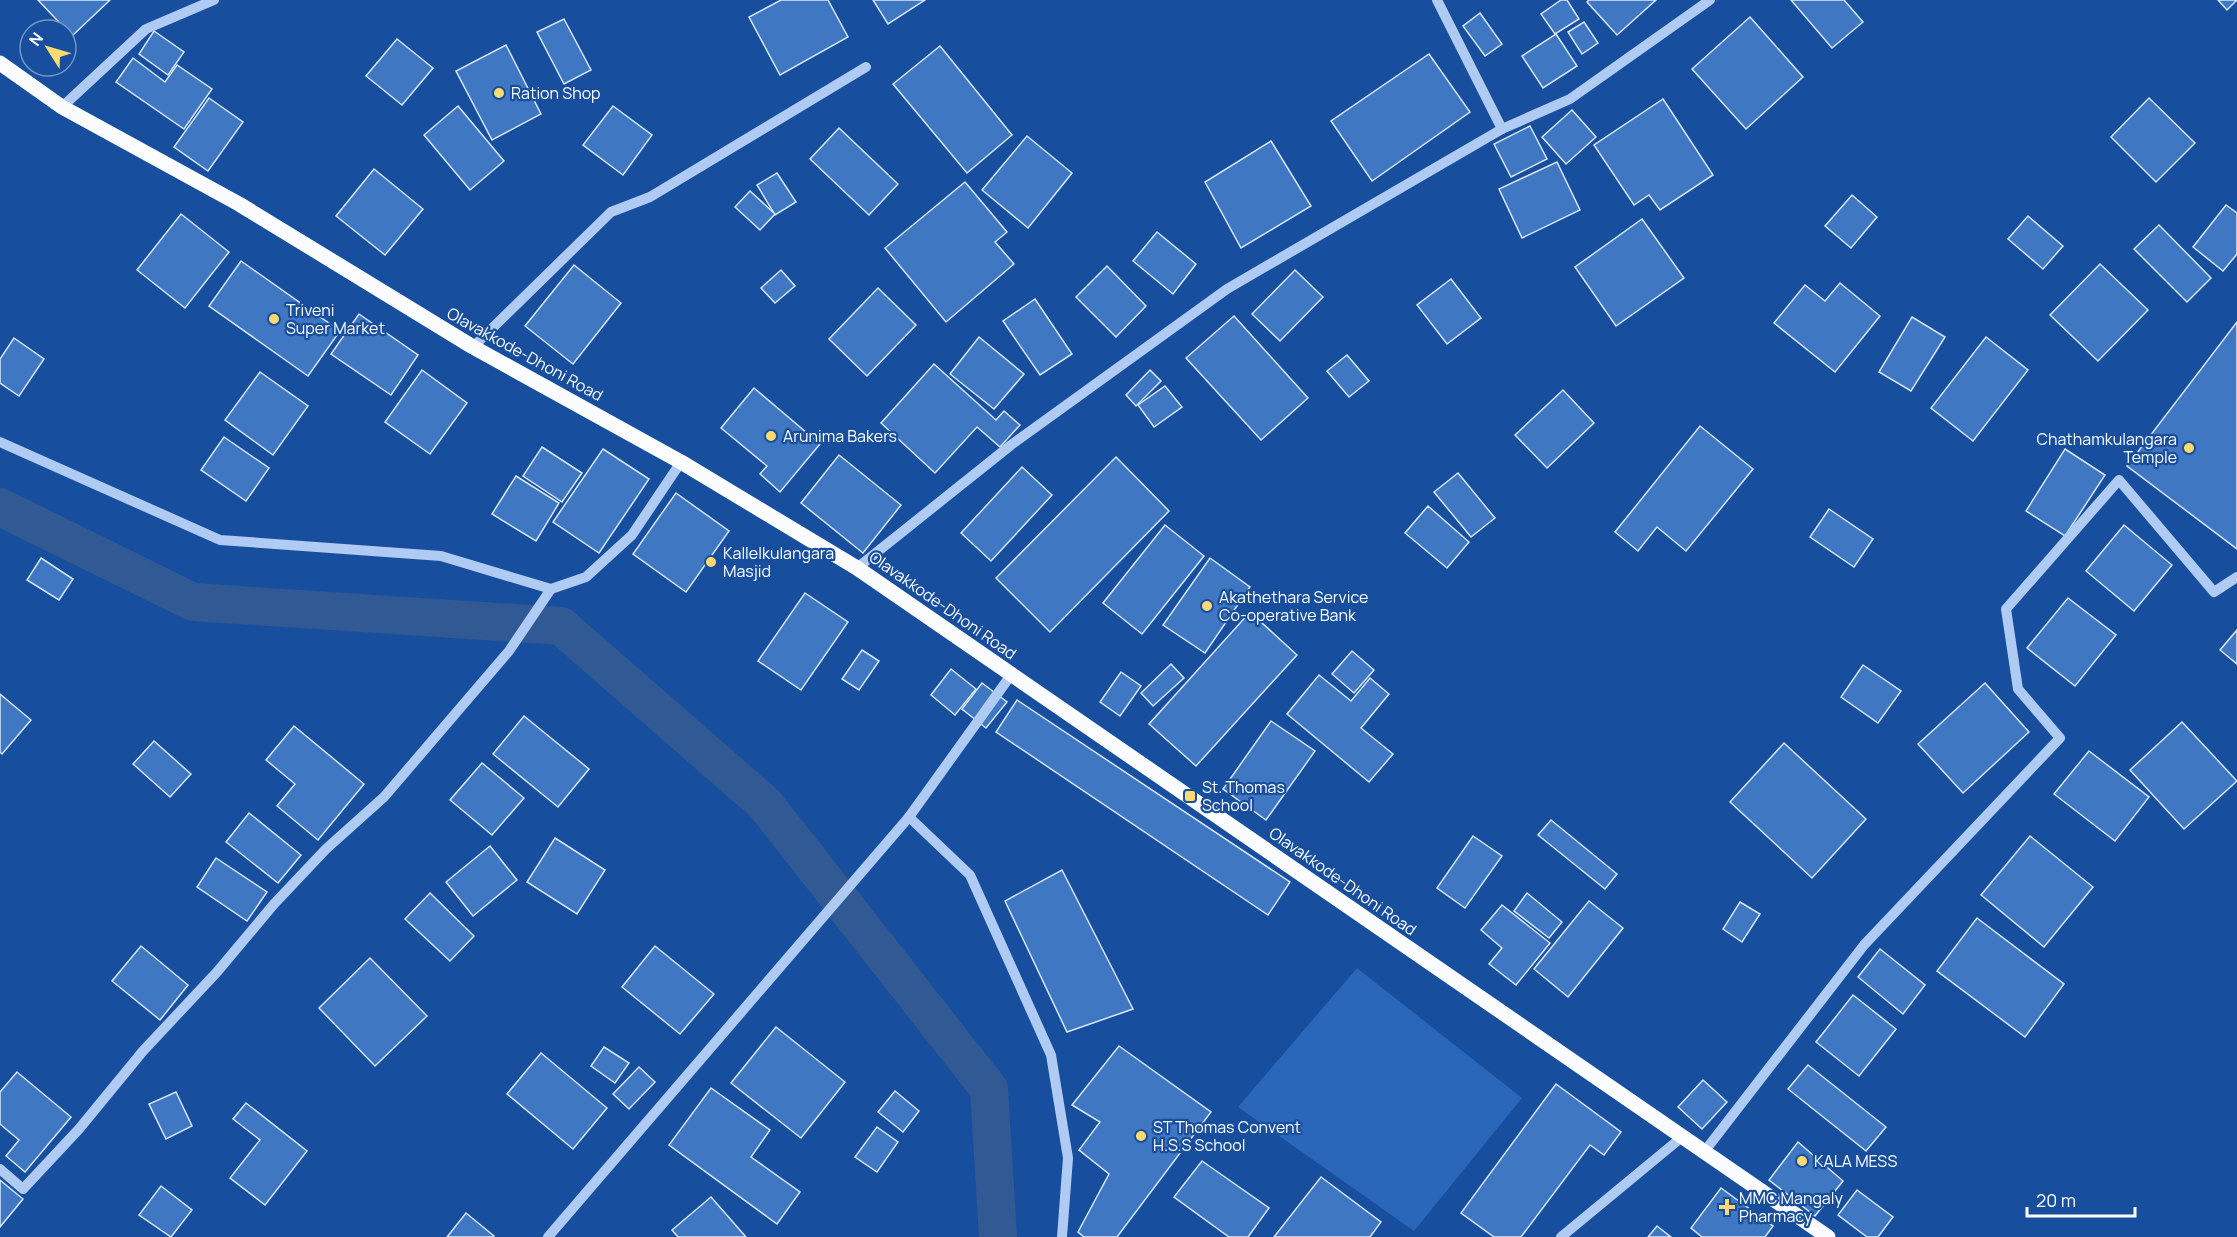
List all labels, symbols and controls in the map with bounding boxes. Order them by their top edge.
north arrow [18,18,78,78]
text: N [24,28,48,50]
place label: Ration Shop [511,82,601,104]
marker: Ration Shop [492,86,506,100]
place label: Triveni Super Market [286,299,385,339]
street label: Olavakkode-Dhoni Road [443,302,607,406]
marker: Triveni Super Market [267,312,281,326]
place label: Arunima Bakers [783,425,897,447]
place label: Chathamkulangara Temple [2037,428,2177,468]
marker: Arunima Bakers [764,429,778,443]
marker: Chathamkulangara Temple [2182,441,2196,455]
place label: Kallelkulangara Masjid [723,542,834,582]
street label: Olavakkode-Dhoni Road [865,546,1021,664]
marker: Kallelkulangara Masjid [704,555,718,569]
place label: Akathethara Service Co-operative Bank [1219,586,1368,626]
marker: Akathethara Service Co-operative Bank [1200,599,1214,613]
place label: St. Thomas School [1202,776,1285,816]
marker: St. Thomas School [1183,789,1197,803]
street label: Olavakkode-Dhoni Road [1265,822,1421,940]
place label: ST Thomas Convent H.S.S School [1153,1116,1301,1156]
marker: ST Thomas Convent H.S.S School [1134,1129,1148,1143]
place label: KALA MESS [1814,1150,1897,1172]
marker: KALA MESS [1795,1154,1809,1168]
scale bar [2027,1180,2135,1218]
place label: MMC Mangaly Pharmacy [1739,1187,1843,1227]
text: 20 m [2036,1188,2076,1212]
marker: MMC Mangaly Pharmacy [1720,1200,1734,1214]

